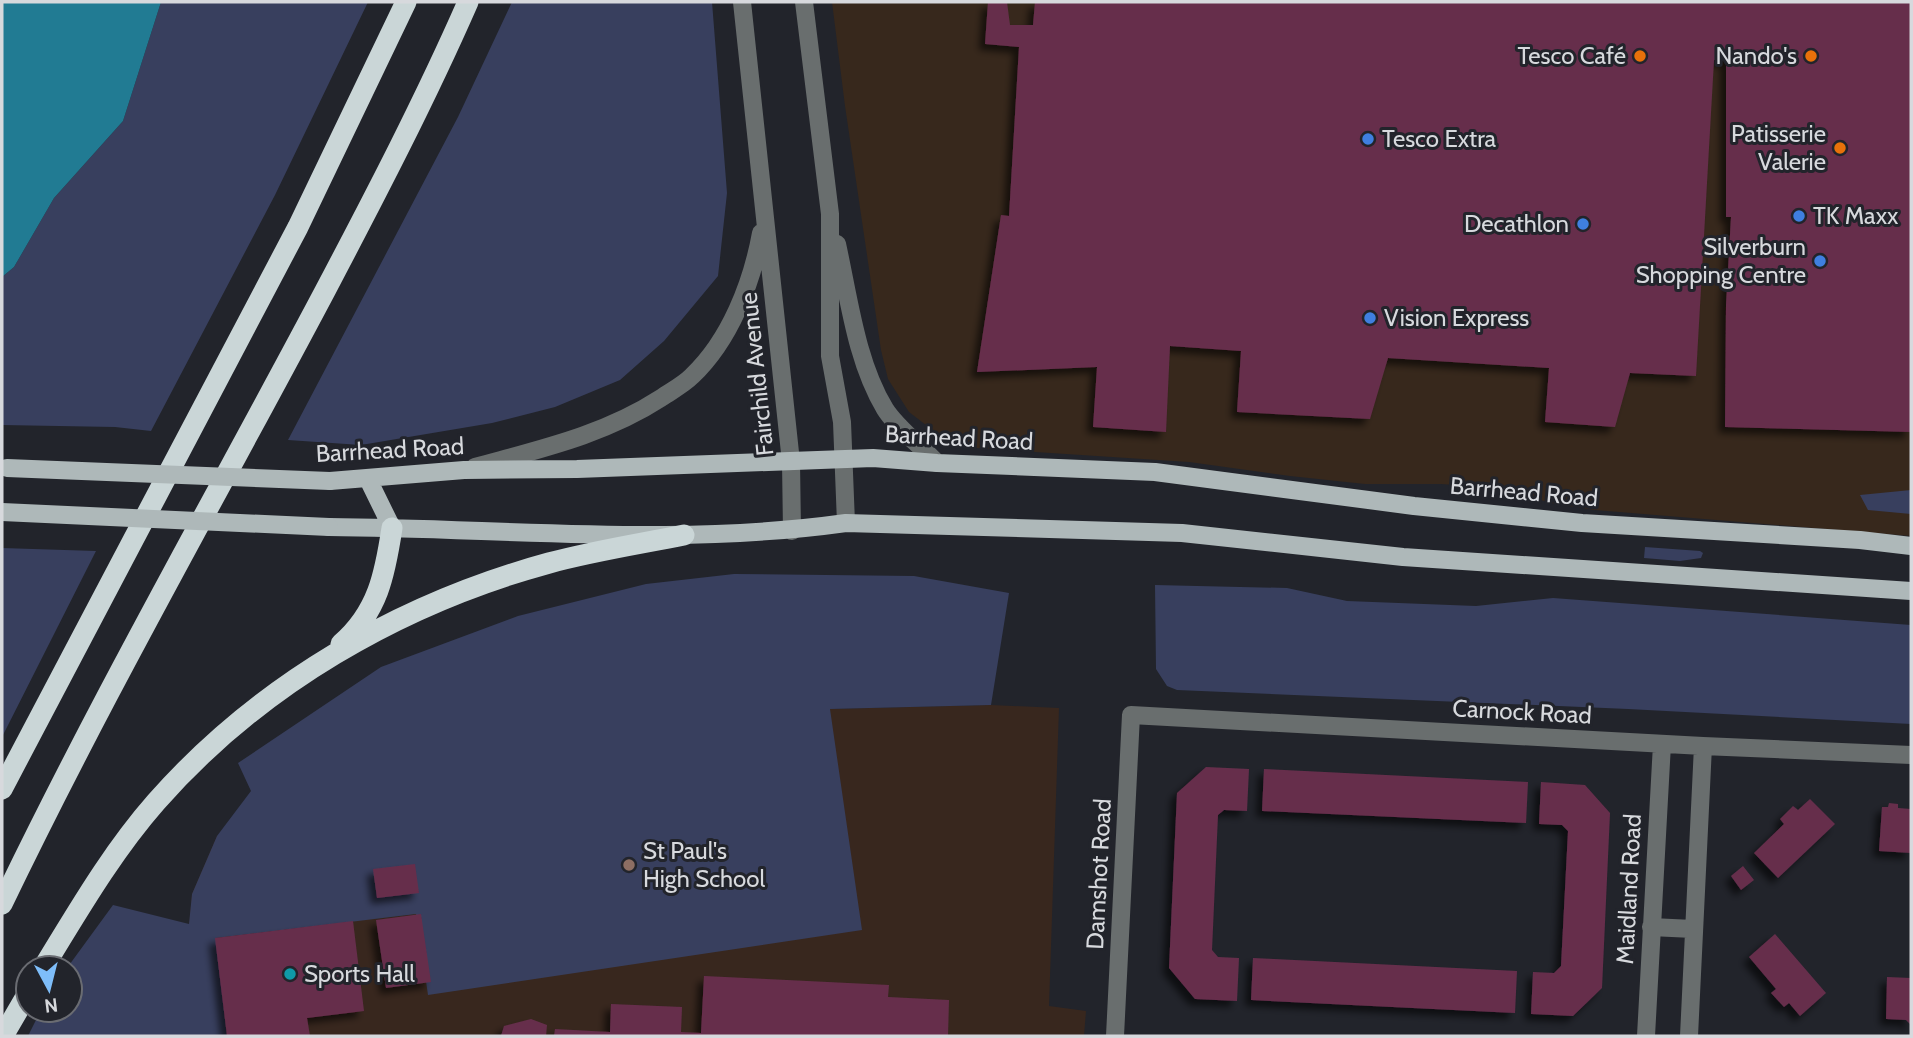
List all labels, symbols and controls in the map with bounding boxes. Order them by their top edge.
place label: Tesco Café [1517,41,1626,70]
place label: Nando's [1716,41,1797,70]
marker: Tesco Café [1632,48,1648,64]
marker: Nando's [1803,48,1819,64]
place label: Patisserie Valerie [1731,119,1826,176]
place label: Tesco Extra [1382,124,1497,153]
marker: Tesco Extra [1360,131,1376,147]
marker: Patisserie Valerie [1832,140,1848,156]
place label: TK Maxx [1813,201,1899,230]
marker: TK Maxx [1791,208,1807,224]
place label: Decathlon [1464,209,1569,238]
marker: Decathlon [1575,216,1591,232]
place label: Silverburn Shopping Centre [1636,232,1806,289]
marker: Silverburn Shopping Centre [1812,253,1828,269]
street label: Fairchild Avenue [733,291,780,457]
place label: Vision Express [1384,303,1529,332]
marker: Vision Express [1362,310,1378,326]
street label: Barrhead Road [884,419,1034,456]
street label: Barrhead Road [315,431,465,468]
street label: Barrhead Road [1449,471,1599,512]
street label: Carnock Road [1452,693,1592,730]
street label: Damshot Road [1080,798,1117,950]
street label: Maidland Road [1610,813,1647,965]
place label: St Paul's High School [643,836,765,893]
marker: St Paul's High School [621,857,637,873]
north arrow [14,954,84,1024]
place label: Sports Hall [304,959,415,988]
marker: Sports Hall [282,966,298,982]
text: N [43,993,59,1018]

